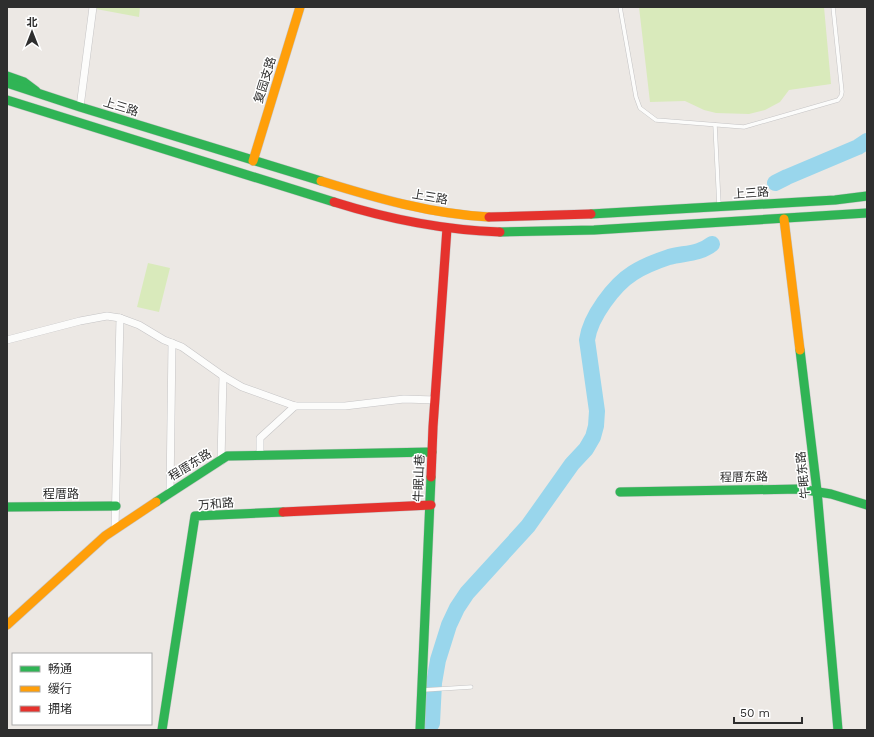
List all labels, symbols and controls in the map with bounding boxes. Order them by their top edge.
north arrow [12,12,52,52]
text: 北 [27,16,38,29]
street label: 复园支路 [251,55,279,105]
street label: 上三路 [102,95,140,119]
street label: 上三路 [733,185,769,201]
street label: 上三路 [411,187,449,207]
street label: 程厝东路 [166,446,214,484]
street label: 牛眠东路 [794,450,812,500]
street label: 牛眠山巷 [411,454,427,502]
street label: 程厝东路 [720,470,768,484]
street label: 程厝路 [43,487,79,501]
street label: 万和路 [197,495,235,513]
legend [12,653,152,725]
text: 畅通 [48,662,72,676]
text: 缓行 [48,682,72,696]
scale bar [734,699,802,725]
text: 拥堵 [48,702,72,716]
text: 50 m [740,706,770,720]

